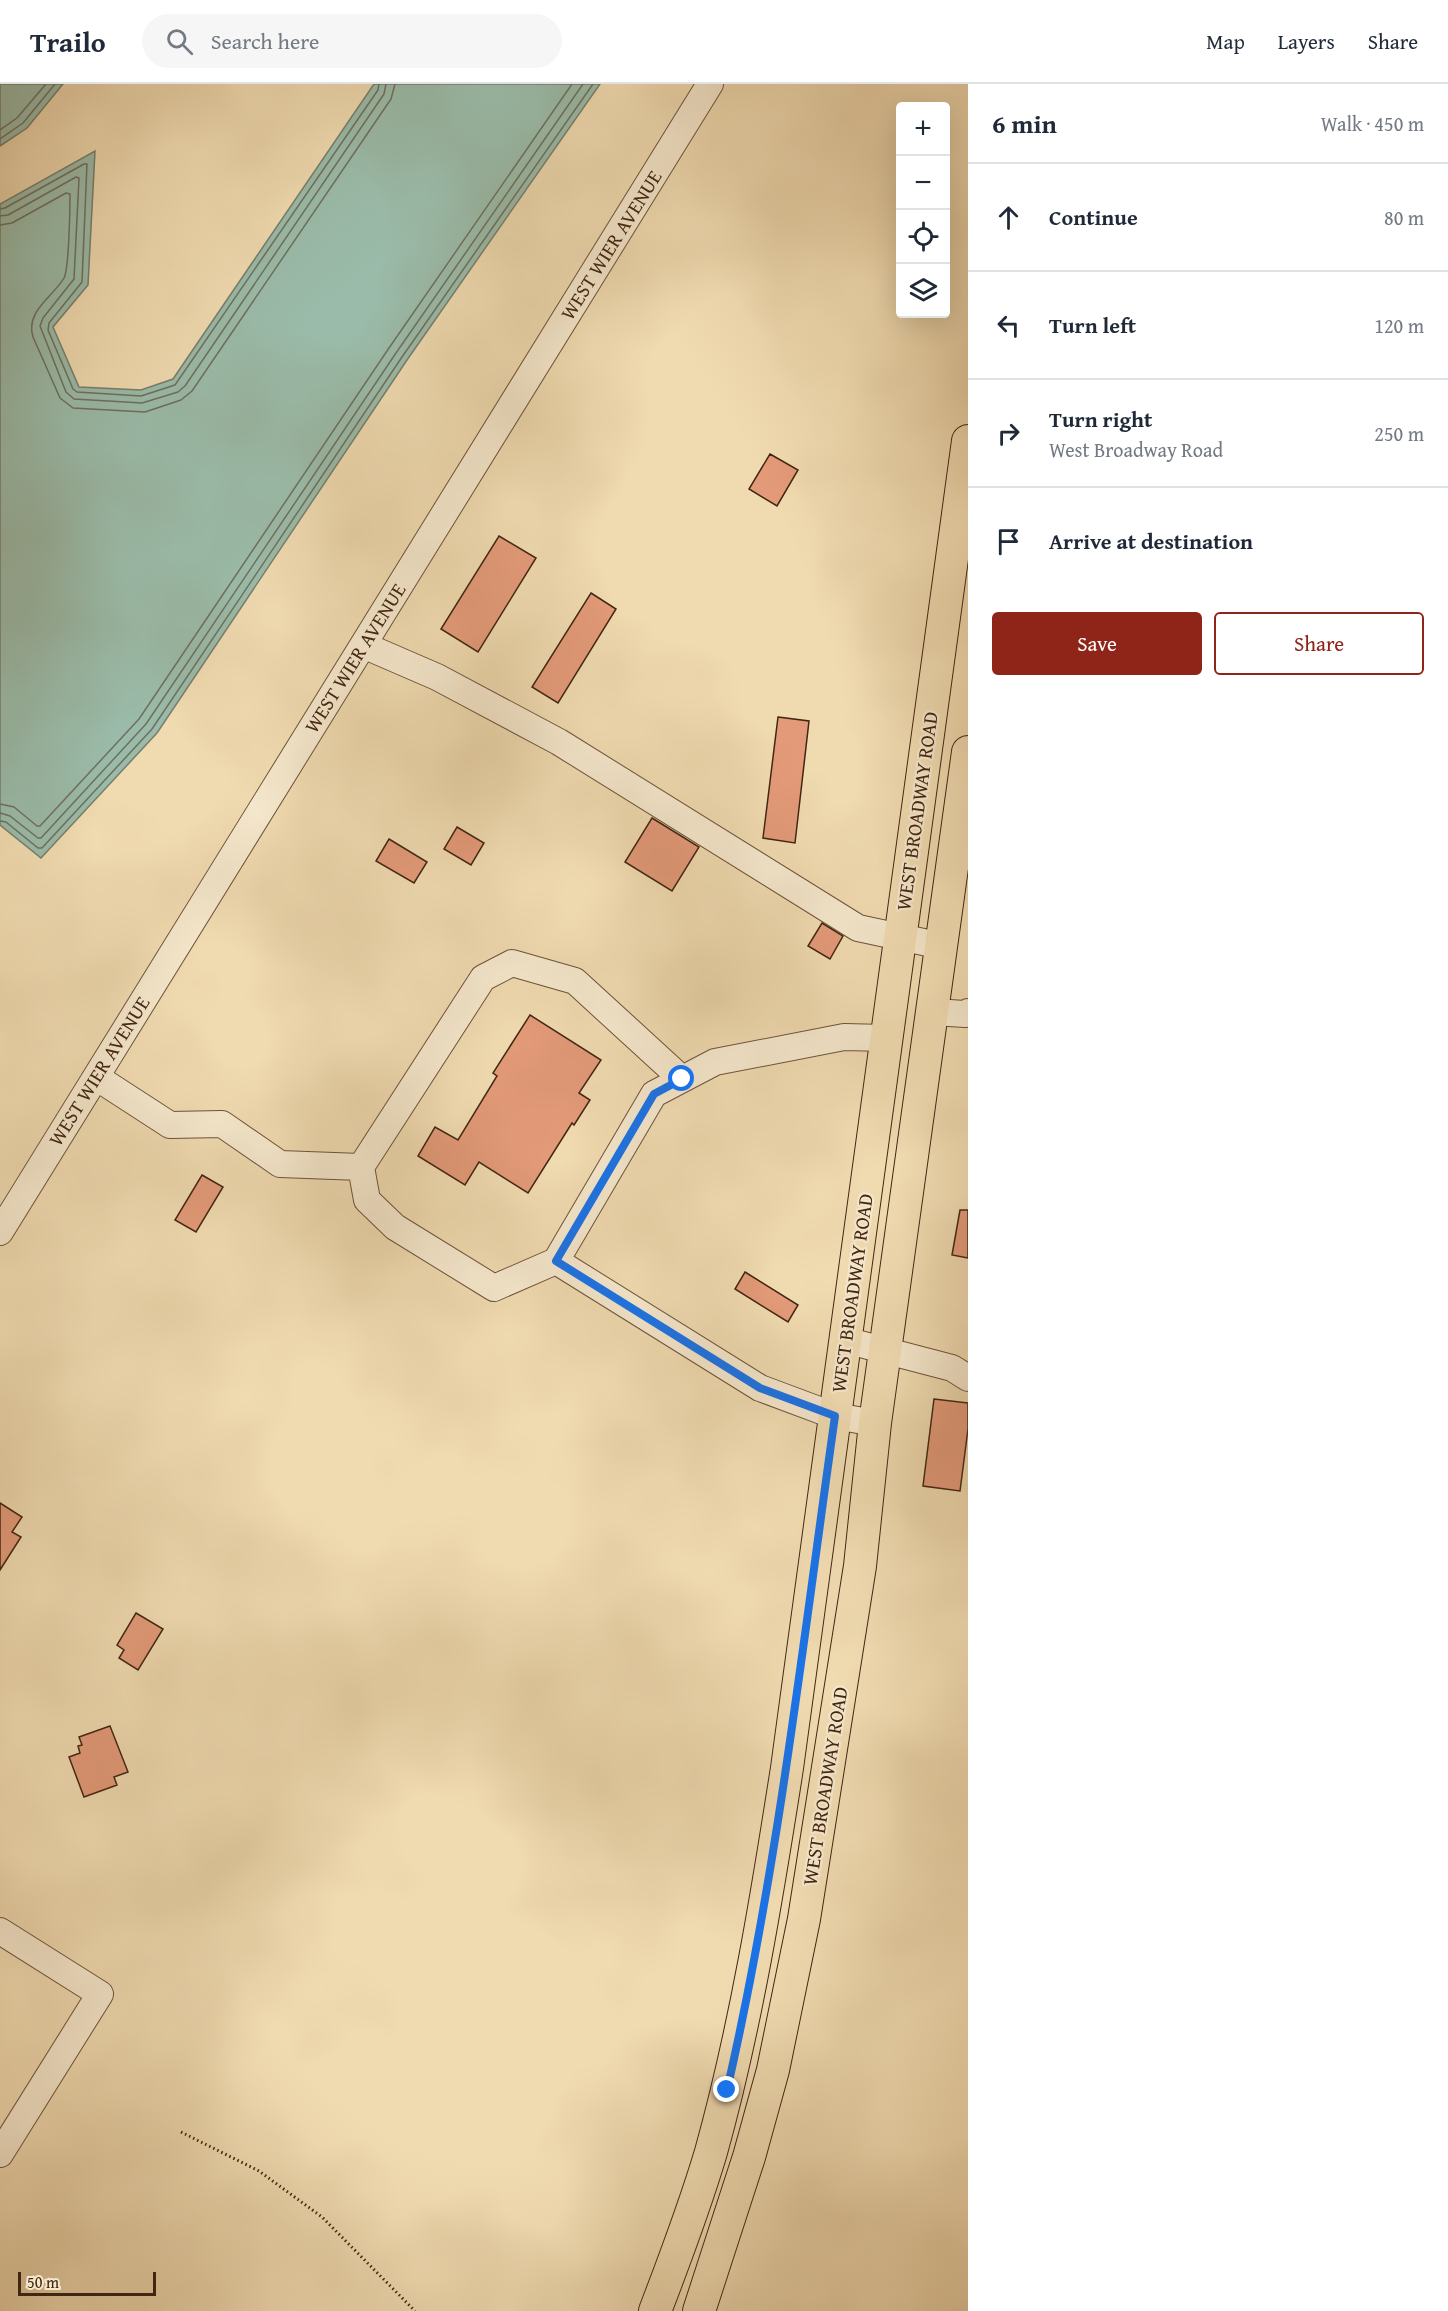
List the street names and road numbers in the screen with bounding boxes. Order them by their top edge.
street label: WEST WIER AVENUE [553,164,668,325]
street label: WEST WIER AVENUE [297,577,412,738]
street label: WEST BROADWAY ROAD [888,710,945,912]
street label: WEST WIER AVENUE [41,990,156,1151]
street label: WEST BROADWAY ROAD [823,1192,880,1394]
street label: WEST BROADWAY ROAD [794,1685,855,1887]

